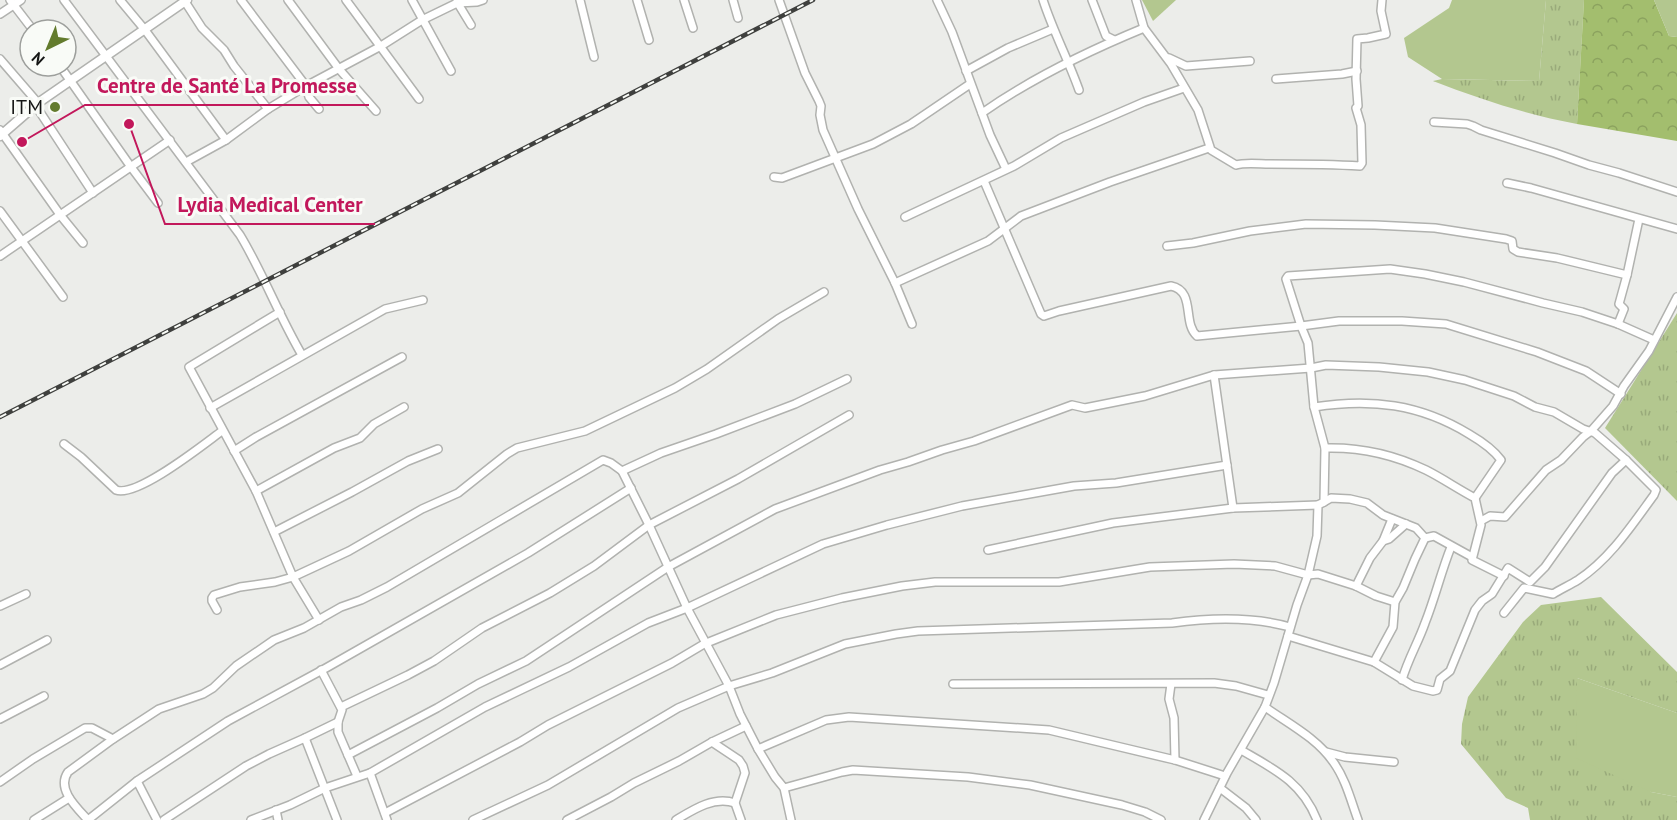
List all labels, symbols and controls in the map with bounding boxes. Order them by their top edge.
north arrow [18,18,78,78]
text: N [27,48,48,70]
callout: Centre de Santé La Promesse [85,66,369,105]
text: Centre de Santé La Promesse [97,72,357,99]
place label: ITM [10,94,43,120]
marker: ITM [48,100,62,114]
callout: Lydia Medical Center [165,185,375,224]
text: Lydia Medical Center [177,191,363,218]

